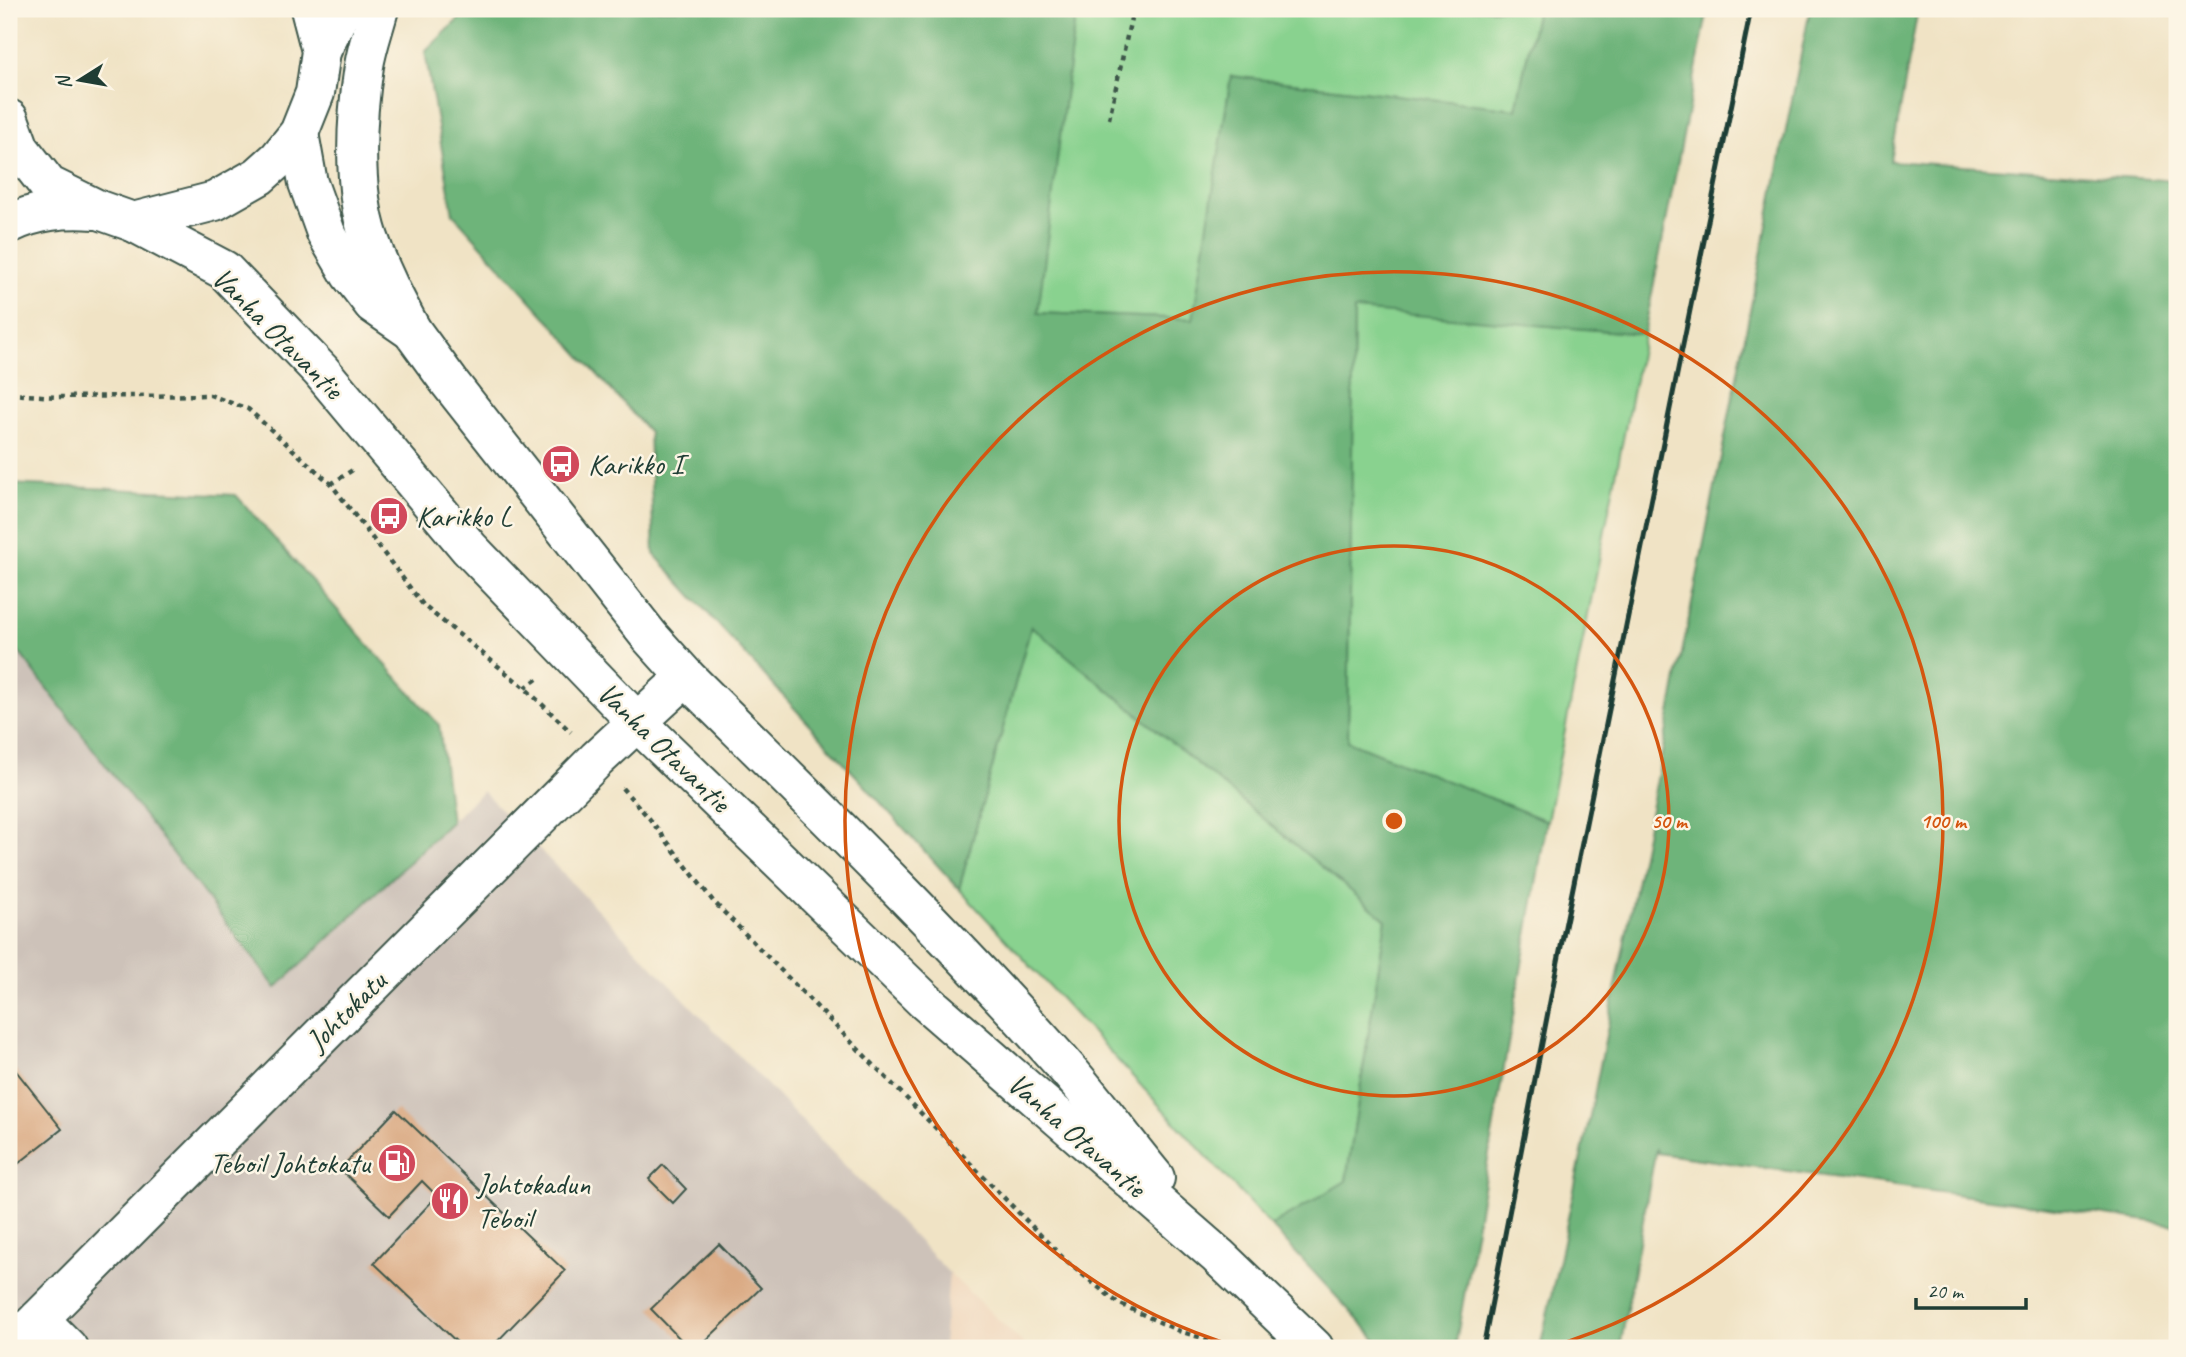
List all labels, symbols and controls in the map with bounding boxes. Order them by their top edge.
north arrow [46,46,116,116]
text: N [51,72,77,91]
street label: Vanha Otavantie [204,259,354,409]
bus stop icon: Karikko I [540,443,582,485]
place label: Karikko I [588,445,690,483]
bus stop icon: Karikko L [368,495,410,537]
place label: Karikko L [416,497,513,535]
street label: Vanha Otavantie [589,674,740,822]
text: 50 m [1651,808,1689,834]
text: 100 m [1920,808,1968,834]
centre of rings [1382,809,1406,833]
street label: Johtokatu [296,962,395,1061]
street label: Vanha Otavantie [1000,1064,1156,1207]
fuel station icon: Teboil Johtokatu [376,1142,418,1184]
place label: Teboil Johtokatu [210,1144,372,1182]
place label: Johtokadun Teboil [475,1165,591,1237]
restaurant icon: Johtokadun Teboil [429,1180,471,1222]
scale bar [1916,1266,2027,1310]
text: 20 m [1927,1278,1965,1304]

